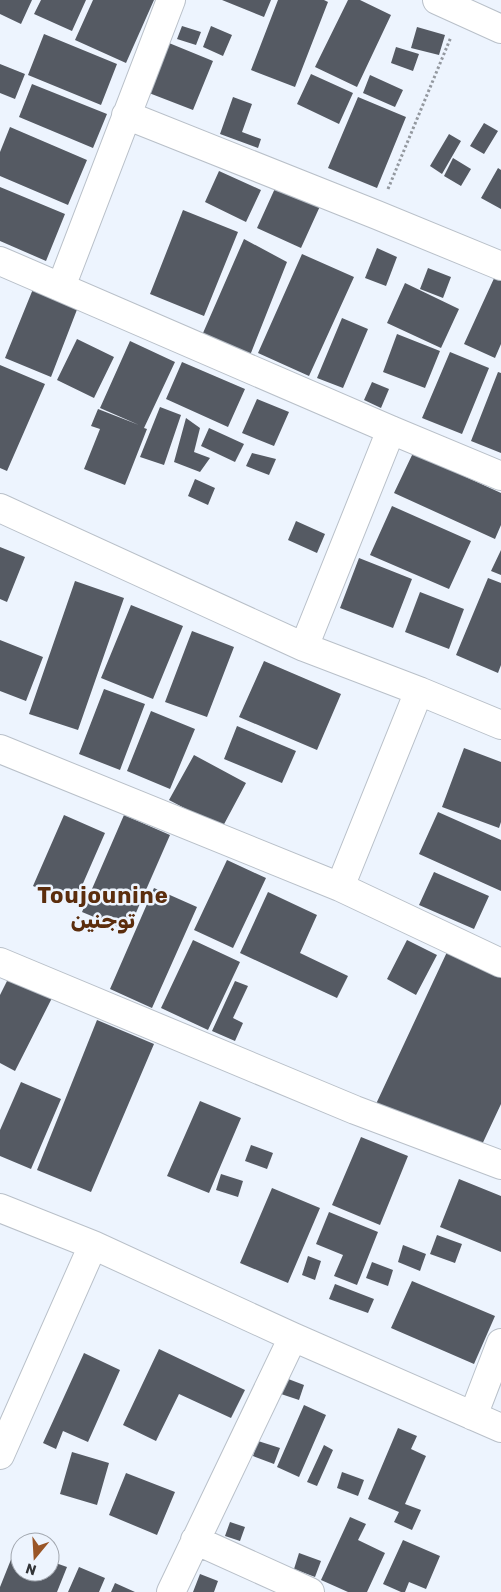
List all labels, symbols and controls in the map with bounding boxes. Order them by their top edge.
district label: Toujounine توجنين [37,882,169,934]
north arrow [10,1532,60,1582]
text: N [24,1559,39,1579]

